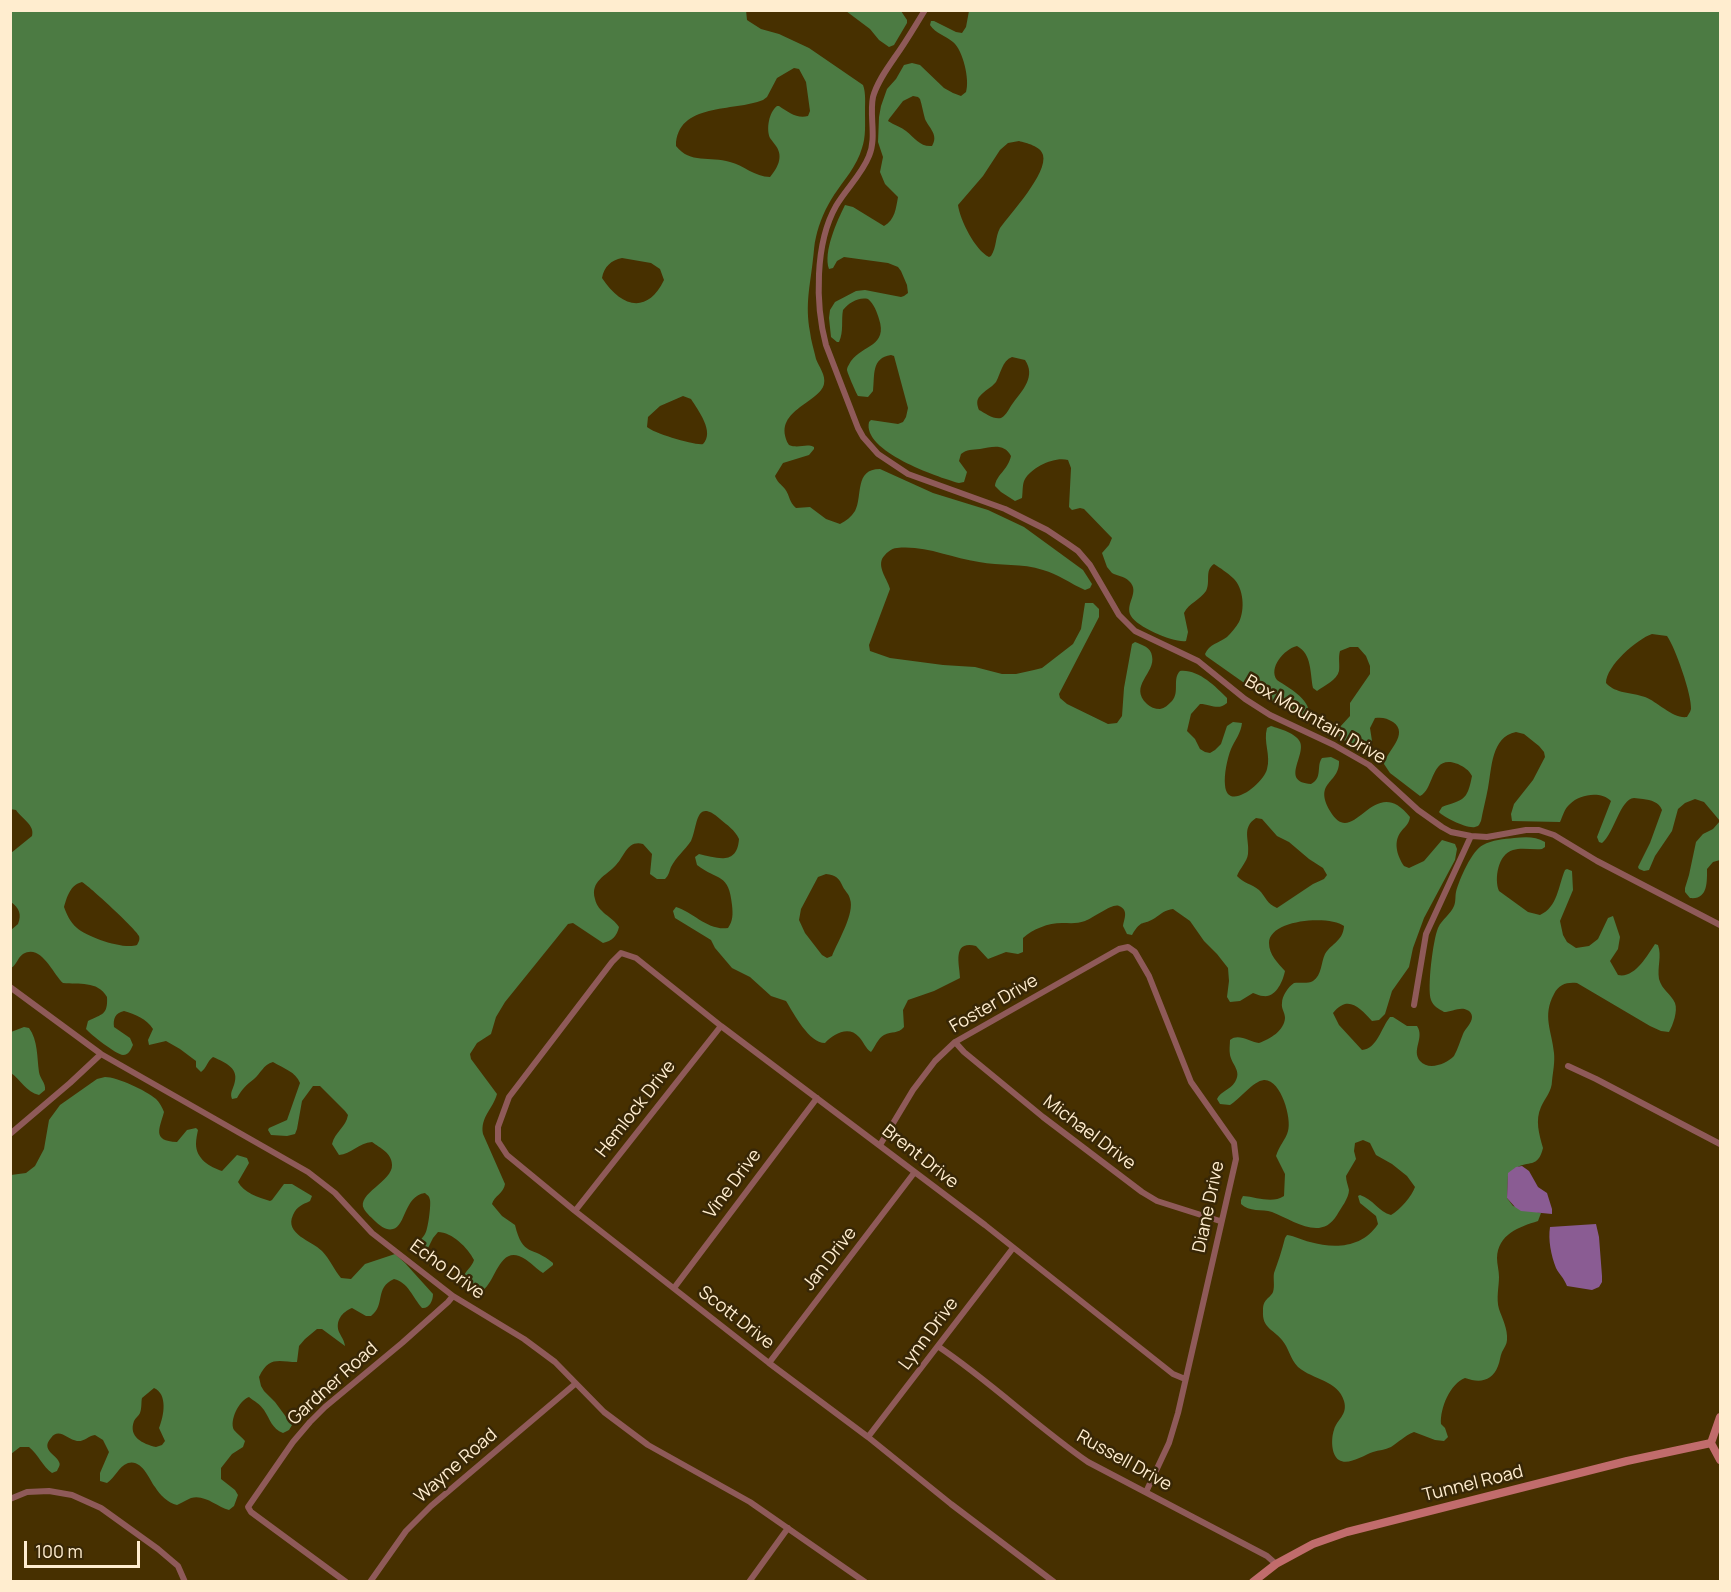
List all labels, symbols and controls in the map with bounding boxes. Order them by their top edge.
street label: Box Mountain Drive [1241,671,1389,769]
street label: Foster Drive [946,970,1042,1038]
street label: Hemlock Drive [591,1056,681,1162]
street label: Michael Drive [1038,1091,1140,1175]
street label: Brent Drive [877,1120,963,1194]
street label: Vine Drive [700,1145,766,1223]
street label: Diane Drive [1189,1159,1229,1255]
street label: Jan Drive [798,1223,862,1295]
street label: Echo Drive [405,1236,489,1304]
street label: Scott Drive [694,1282,778,1354]
street label: Lynn Drive [895,1294,963,1374]
street label: Gardner Road [284,1338,382,1430]
street label: Wayne Road [410,1424,502,1508]
street label: Russell Drive [1073,1426,1175,1496]
street label: Tunnel Road [1420,1461,1526,1507]
scale bar [27,1529,142,1567]
text: 100 m [35,1539,83,1563]

